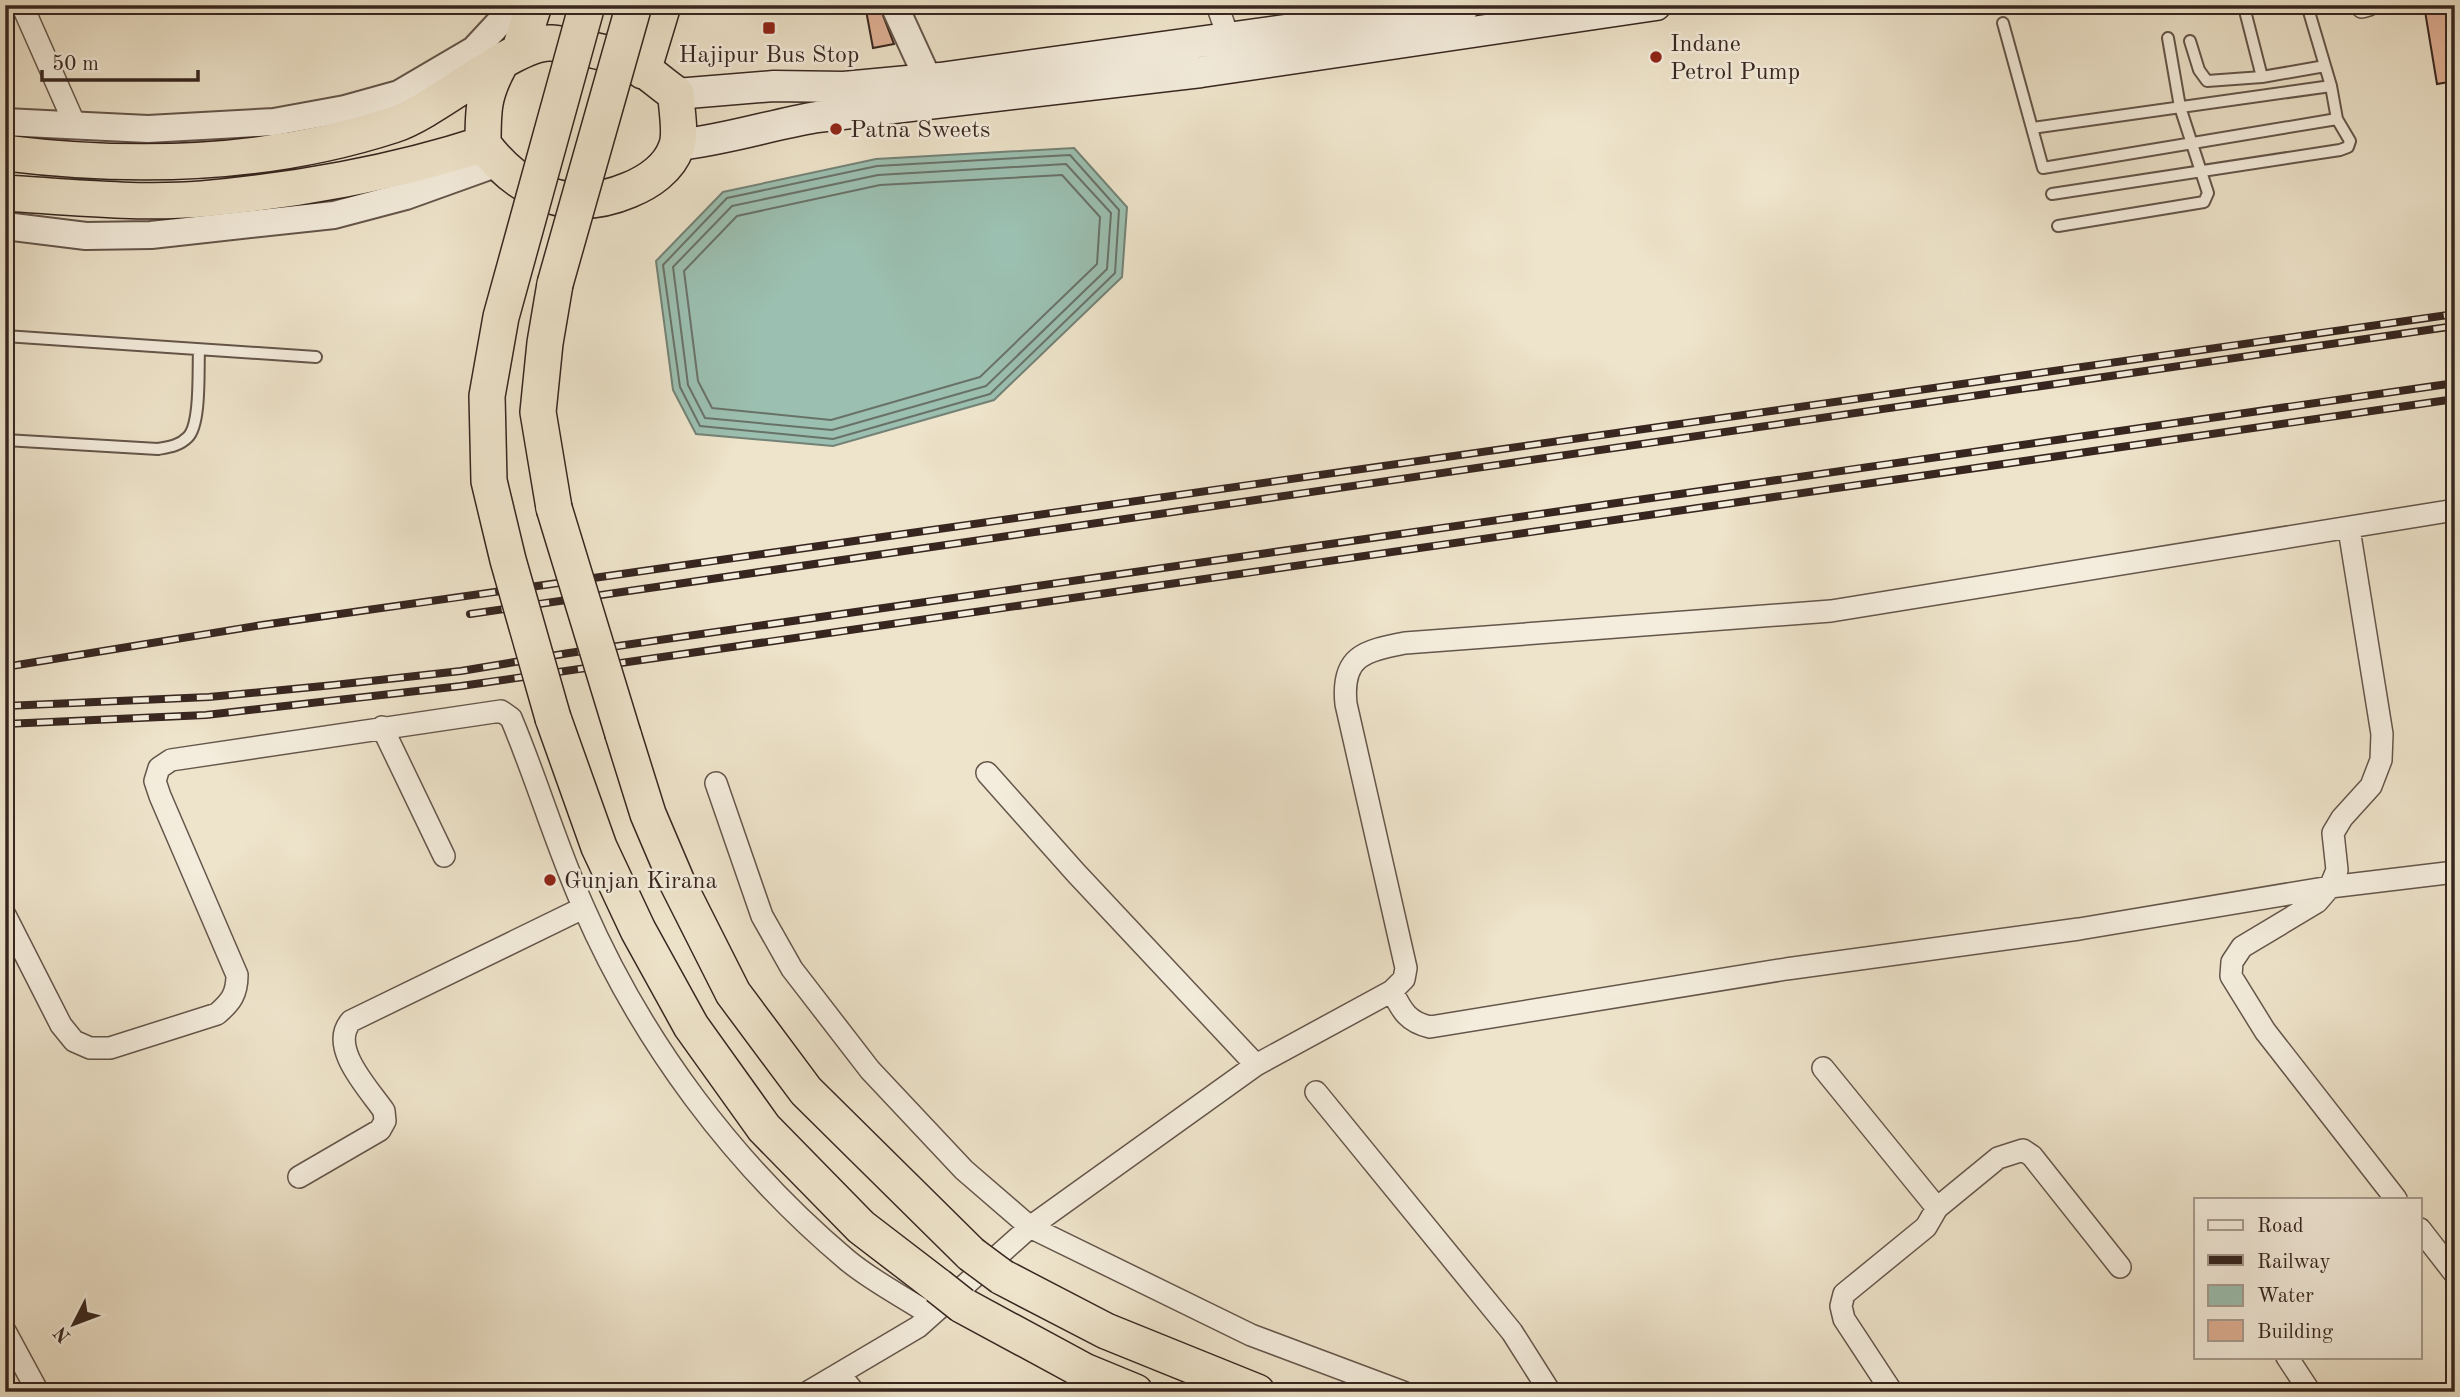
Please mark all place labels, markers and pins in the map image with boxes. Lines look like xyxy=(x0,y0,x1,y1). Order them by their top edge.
marker: Hajipur Bus Stop xyxy=(761,20,777,36)
place label: Indane Petrol Pump xyxy=(1670,33,1800,85)
place label: Hajipur Bus Stop xyxy=(679,44,859,68)
marker: Indane Petrol Pump xyxy=(1648,49,1664,65)
place label: Patna Sweets xyxy=(850,119,990,143)
marker: Patna Sweets xyxy=(828,121,844,137)
place label: Gunjan Kirana xyxy=(564,870,718,894)
marker: Gunjan Kirana xyxy=(542,872,558,888)

